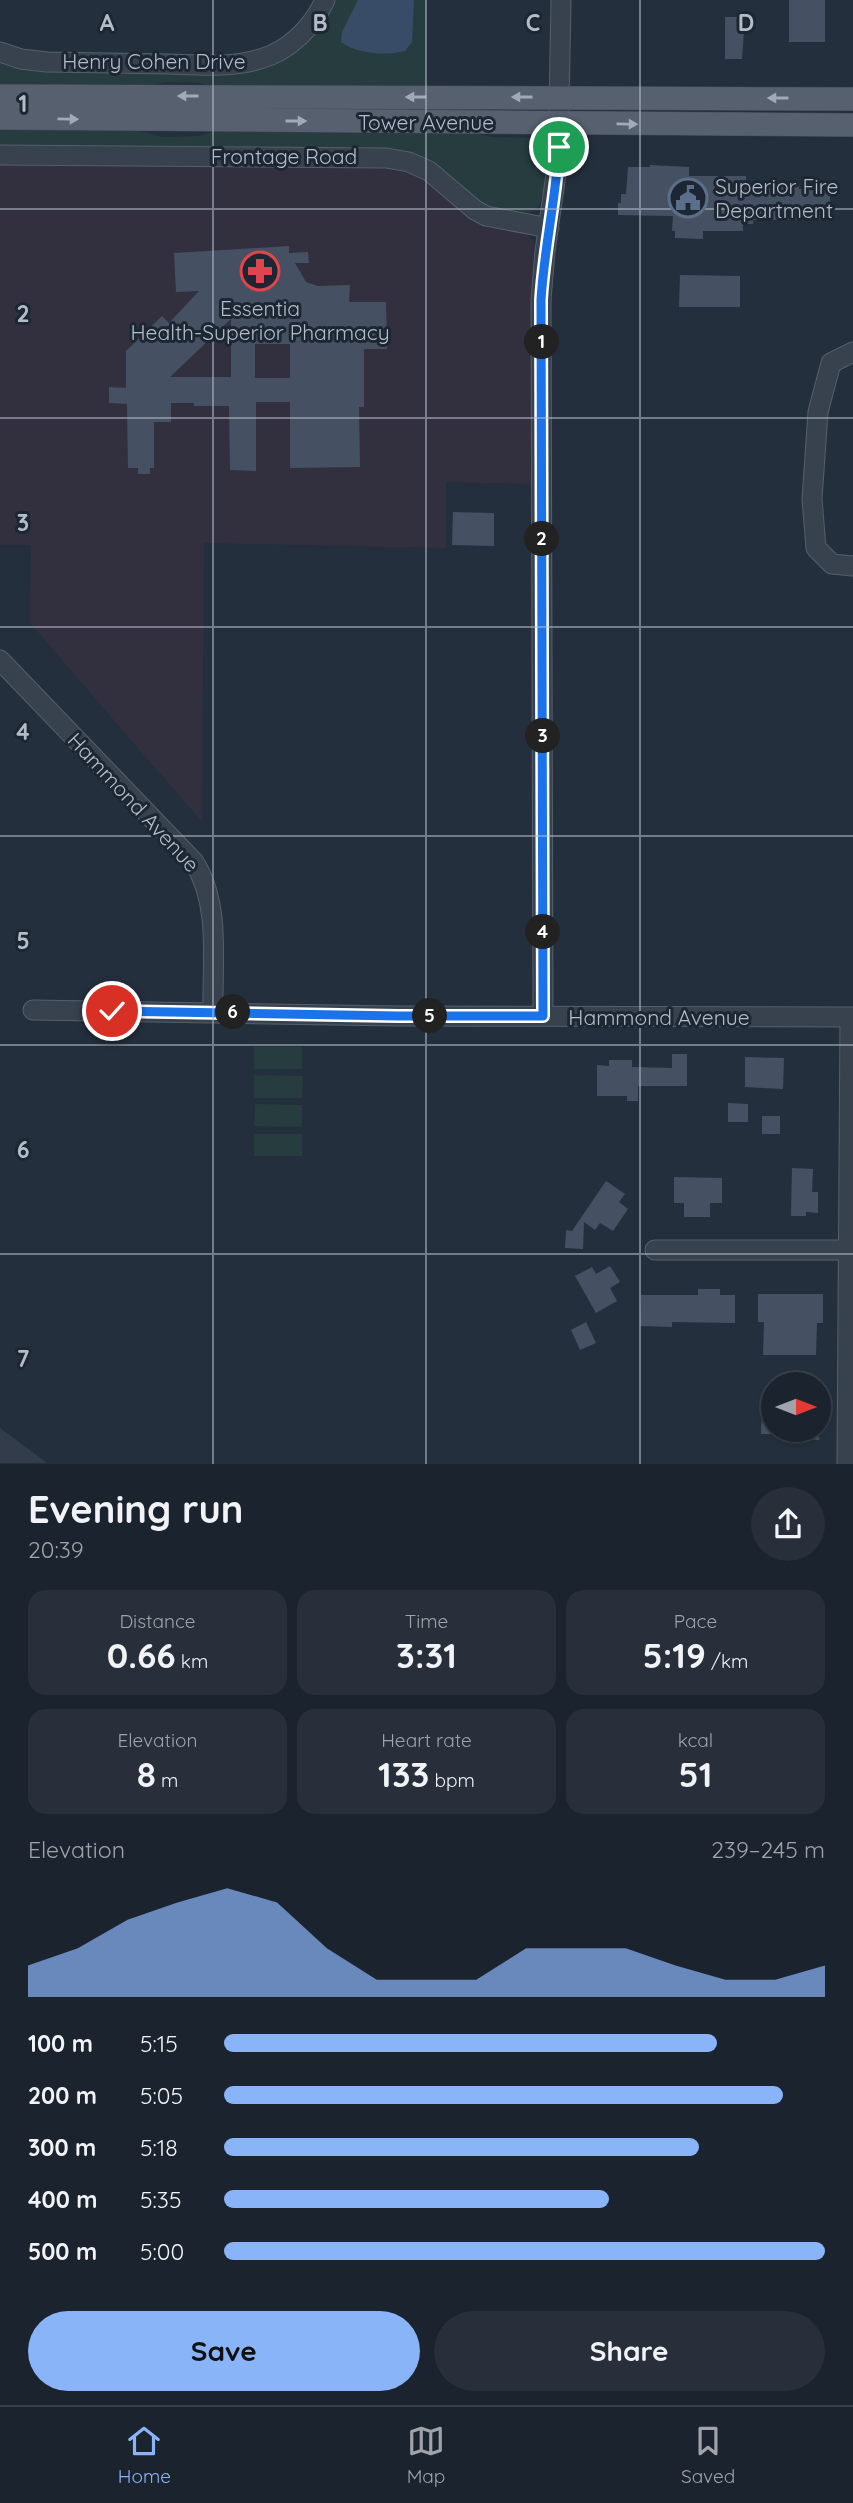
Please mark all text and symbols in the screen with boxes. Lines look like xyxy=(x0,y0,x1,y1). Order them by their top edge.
text: A xyxy=(100,8,115,37)
text: B xyxy=(312,8,328,37)
text: C xyxy=(526,8,540,37)
text: D xyxy=(738,8,754,37)
street label: Henry Cohen Drive xyxy=(62,48,246,74)
text: 1 xyxy=(19,89,27,118)
one-way arrow xyxy=(177,90,199,102)
one-way arrow xyxy=(404,91,426,103)
one-way arrow xyxy=(510,91,532,103)
one-way arrow xyxy=(766,92,788,104)
street label: Tower Avenue xyxy=(358,109,494,135)
one-way arrow xyxy=(57,113,79,125)
one-way arrow xyxy=(285,115,307,127)
pin xyxy=(529,117,589,177)
one-way arrow xyxy=(616,118,638,129)
icon: arrive xyxy=(540,128,578,166)
street label: Frontage Road xyxy=(211,143,357,169)
place label: Superior Fire Department xyxy=(715,173,838,223)
public building icon: Superior Fire Department xyxy=(667,177,709,219)
pharmacy icon: Essentia Health-Superior Pharmacy xyxy=(239,250,281,292)
place label: Essentia Health-Superior Pharmacy xyxy=(130,295,390,345)
text: 2 xyxy=(16,299,30,328)
pin: 1 xyxy=(524,324,560,360)
text: 1 xyxy=(538,329,545,353)
text: 3 xyxy=(17,508,29,537)
pin: 2 xyxy=(524,522,560,556)
text: 2 xyxy=(536,526,547,550)
text: 4 xyxy=(16,717,30,746)
pin: 3 xyxy=(526,718,560,754)
text: 3 xyxy=(537,723,548,747)
street label: Hammond Avenue xyxy=(63,727,205,877)
pin: 4 xyxy=(526,914,560,950)
text: 4 xyxy=(537,919,548,943)
text: 5 xyxy=(16,926,30,955)
pin xyxy=(82,981,142,1041)
icon: check xyxy=(93,992,131,1030)
pin: 6 xyxy=(216,995,250,1030)
pin: 5 xyxy=(412,998,448,1034)
text: 6 xyxy=(227,999,238,1023)
text: 5 xyxy=(424,1003,435,1027)
street label: Hammond Avenue xyxy=(568,1004,750,1030)
text: 6 xyxy=(17,1135,29,1164)
text: 7 xyxy=(17,1344,30,1373)
north arrow xyxy=(761,1372,831,1442)
map controls xyxy=(761,1372,831,1442)
text: Evening run xyxy=(28,1485,243,1533)
button: share xyxy=(751,1487,825,1561)
text: 20:39 xyxy=(28,1535,84,1564)
text: Distance xyxy=(119,1609,196,1633)
text: Time xyxy=(405,1609,448,1633)
text: Pace xyxy=(674,1609,717,1633)
text: 0.66 xyxy=(107,1633,176,1677)
text: 3:31 xyxy=(396,1633,457,1677)
text: 5:19 xyxy=(643,1633,706,1677)
text: km xyxy=(176,1649,208,1673)
text: /km xyxy=(706,1649,748,1673)
text: Elevation xyxy=(117,1728,198,1752)
text: Heart rate xyxy=(381,1728,472,1752)
text: kcal xyxy=(678,1728,713,1752)
text: 8 xyxy=(137,1752,156,1796)
text: 133 xyxy=(378,1752,429,1796)
text: 51 xyxy=(679,1752,712,1796)
text: m xyxy=(156,1768,178,1792)
text: bpm xyxy=(429,1768,475,1792)
text: Elevation xyxy=(28,1835,125,1864)
text: 239–245 m xyxy=(711,1835,825,1864)
text: 100 m xyxy=(28,2029,93,2058)
text: 5:15 xyxy=(140,2029,178,2058)
text: 200 m xyxy=(28,2081,97,2110)
text: 5:05 xyxy=(140,2081,183,2110)
text: 300 m xyxy=(28,2133,96,2162)
text: 5:18 xyxy=(140,2133,178,2162)
text: 400 m xyxy=(28,2185,97,2214)
text: 5:35 xyxy=(140,2185,181,2214)
text: 500 m xyxy=(28,2237,97,2266)
text: 5:00 xyxy=(140,2237,184,2266)
button: Save xyxy=(28,2311,420,2391)
button: Share xyxy=(434,2311,825,2391)
tab: Home xyxy=(118,2422,171,2488)
tab: Map xyxy=(407,2422,445,2488)
tab: Saved xyxy=(681,2422,735,2488)

